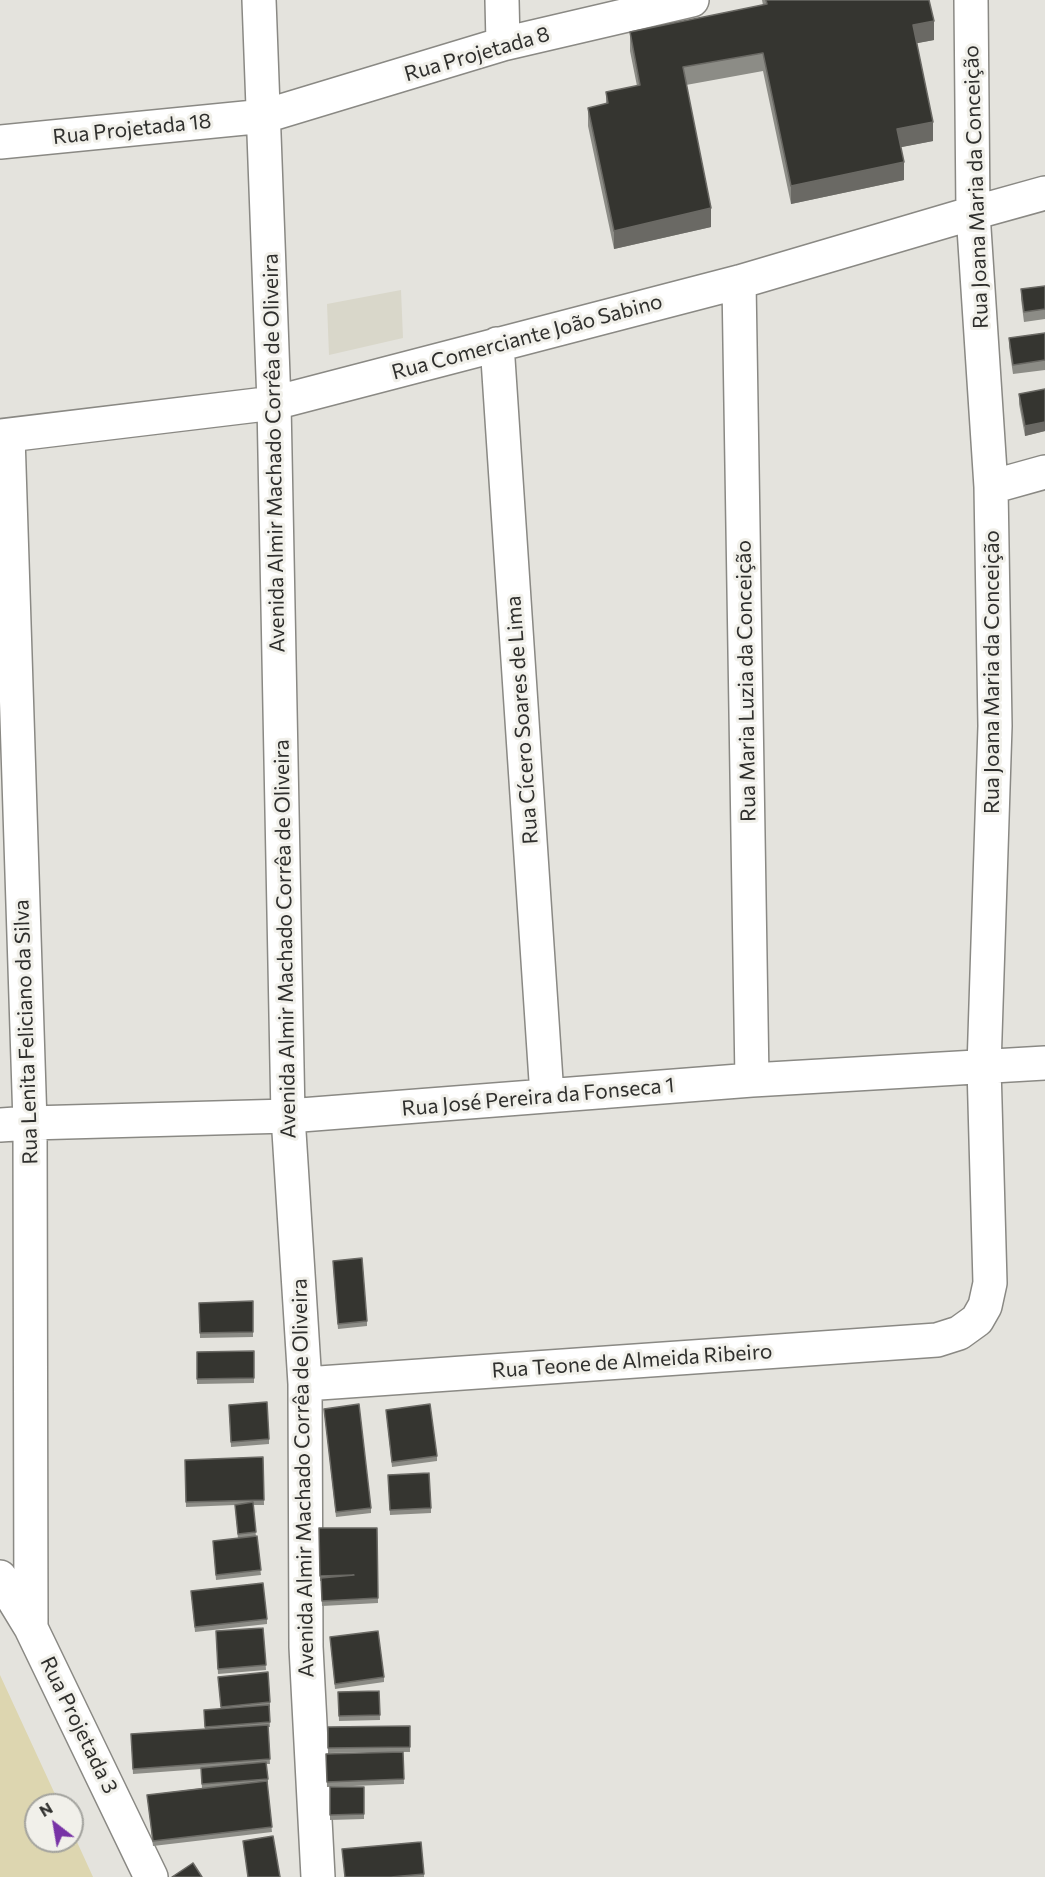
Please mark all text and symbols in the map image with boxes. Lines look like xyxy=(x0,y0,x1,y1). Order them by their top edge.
street label: Rua Projetada 8 xyxy=(401,21,553,87)
street label: Rua Joana Maria da Conceição xyxy=(958,45,994,329)
street label: Rua Projetada 18 xyxy=(52,108,212,150)
street label: Avenida Almir Machado Corrêa de Oliveira xyxy=(258,253,290,653)
street label: Rua Comerciante João Sabino xyxy=(389,289,665,385)
street label: Rua Joana Maria da Conceição xyxy=(979,530,1005,814)
street label: Rua Maria Luzia da Conceição xyxy=(731,540,761,822)
street label: Rua Cícero Soares de Lima xyxy=(501,595,543,845)
street label: Avenida Almir Machado Corrêa de Oliveira xyxy=(269,739,301,1139)
street label: Rua Lenita Feliciano da Silva xyxy=(9,899,43,1165)
street label: Rua José Pereira da Fonseca 1 xyxy=(401,1073,675,1121)
street label: Avenida Almir Machado Corrêa de Oliveira xyxy=(287,1278,319,1678)
street label: Rua Teone de Almeida Ribeiro xyxy=(491,1339,773,1383)
street label: Rua Projetada 3 xyxy=(35,1652,123,1798)
north arrow xyxy=(24,1793,84,1853)
text: N xyxy=(35,1798,56,1820)

